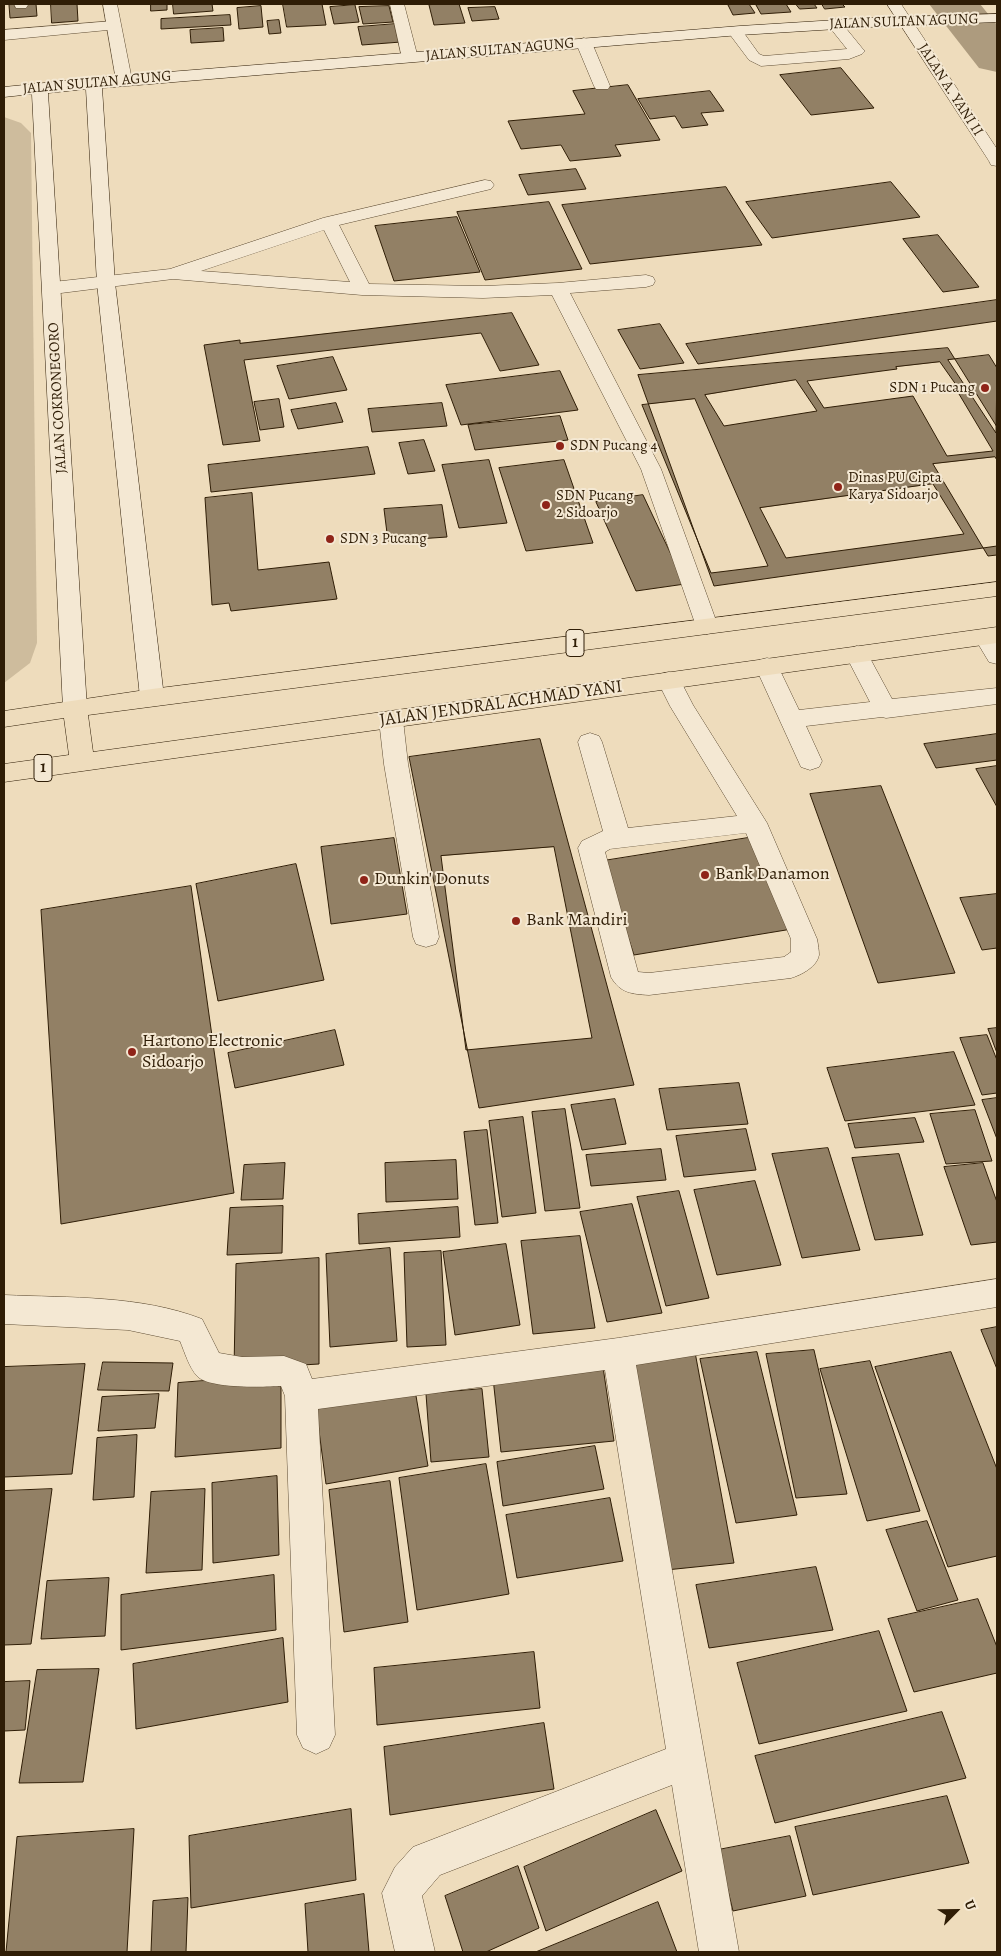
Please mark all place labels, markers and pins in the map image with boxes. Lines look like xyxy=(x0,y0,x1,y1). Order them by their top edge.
place label: SDN 1 Pucang xyxy=(889,379,975,397)
marker: SDN 1 Pucang xyxy=(979,382,991,394)
place label: SDN Pucang 4 xyxy=(570,437,657,455)
marker: SDN Pucang 4 xyxy=(554,440,566,452)
place label: Dinas PU Cipta Karya Sidoarjo xyxy=(848,469,942,504)
marker: Dinas PU Cipta Karya Sidoarjo xyxy=(832,481,844,493)
place label: SDN Pucang 2 Sidoarjo xyxy=(556,487,634,522)
marker: SDN Pucang 2 Sidoarjo xyxy=(540,499,552,511)
place label: SDN 3 Pucang xyxy=(340,530,427,548)
marker: SDN 3 Pucang xyxy=(324,533,336,545)
place label: Bank Danamon xyxy=(715,864,830,886)
place label: Dunkin' Donuts xyxy=(374,869,490,891)
marker: Bank Danamon xyxy=(699,869,711,881)
marker: Dunkin' Donuts xyxy=(358,874,370,886)
place label: Bank Mandiri xyxy=(526,910,628,932)
marker: Bank Mandiri xyxy=(510,915,522,927)
place label: Hartono Electronic Sidoarjo xyxy=(142,1031,283,1074)
marker: Hartono Electronic Sidoarjo xyxy=(126,1046,138,1058)

